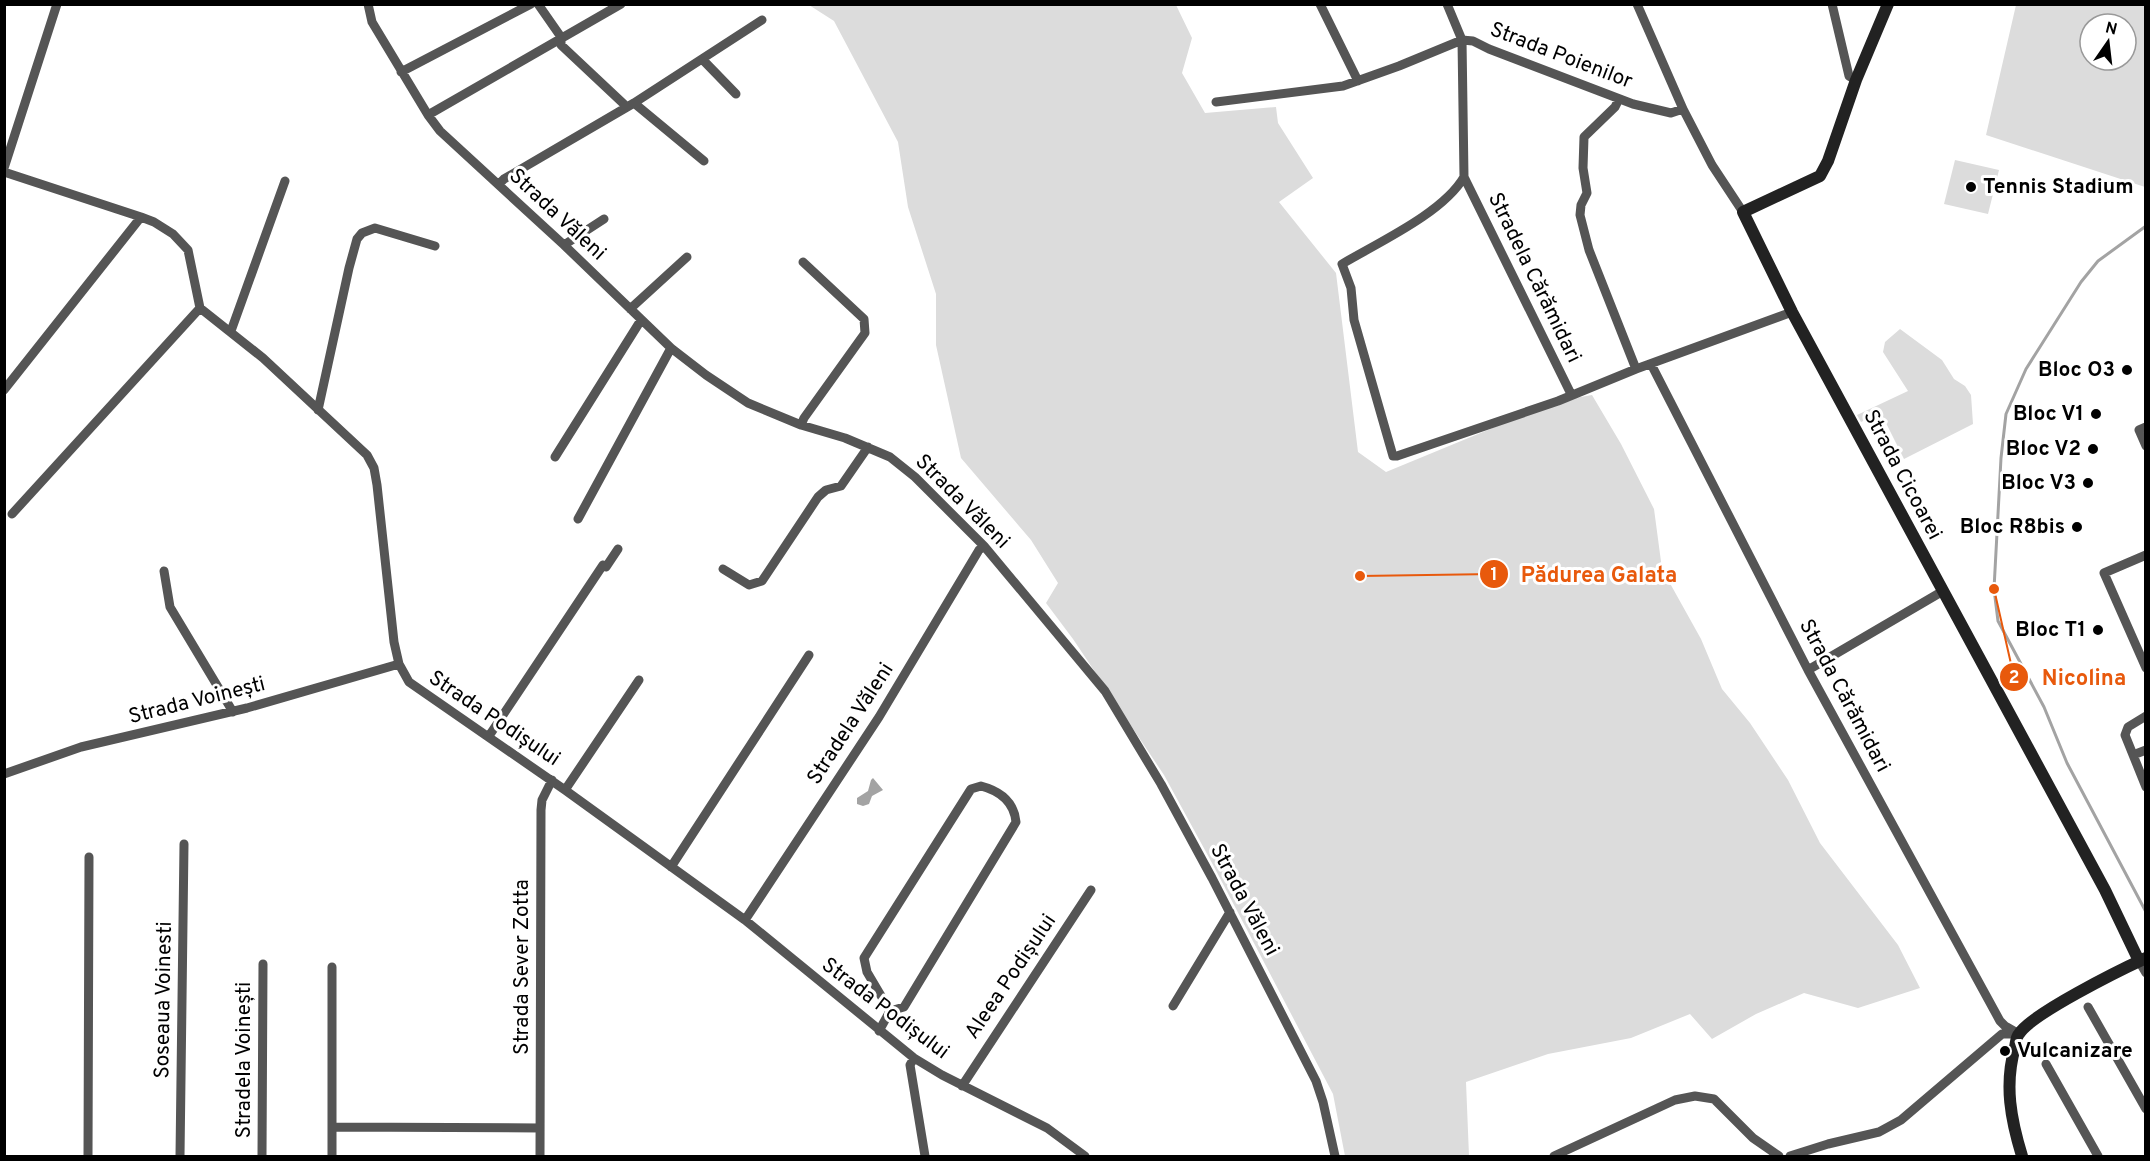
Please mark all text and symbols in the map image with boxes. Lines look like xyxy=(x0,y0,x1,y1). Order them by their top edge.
north arrow xyxy=(2078,12,2138,72)
street label: Strada Poienilor xyxy=(1486,16,1636,96)
text: N xyxy=(2103,18,2119,40)
street label: Strada Văleni xyxy=(503,163,611,267)
place label: Tennis Stadium xyxy=(1983,174,2134,201)
marker: Tennis Stadium xyxy=(1964,180,1978,194)
street label: Stradela Cărămidari xyxy=(1481,188,1587,368)
place label: Bloc O3 xyxy=(2038,357,2115,384)
marker: Bloc O3 xyxy=(2120,363,2134,377)
place label: Bloc V1 xyxy=(2013,401,2084,428)
street label: Strada Cicoarei xyxy=(1856,405,1948,545)
marker: Bloc V1 xyxy=(2089,407,2103,421)
place label: Bloc V2 xyxy=(2006,436,2081,463)
marker: Bloc V2 xyxy=(2086,442,2100,456)
street label: Strada Văleni xyxy=(909,449,1015,555)
place label: Bloc V3 xyxy=(2001,470,2076,497)
marker: Bloc V3 xyxy=(2081,476,2095,490)
place label: Bloc R8bis xyxy=(1960,514,2065,541)
marker: Bloc R8bis xyxy=(2070,520,2084,534)
callout: Pădurea Galata xyxy=(1479,554,1690,594)
text: Pădurea Galata xyxy=(1521,563,1677,590)
text: 1 xyxy=(1490,564,1498,587)
street label: Strada Cărămidari xyxy=(1792,615,1896,777)
place label: Bloc T1 xyxy=(2015,617,2086,644)
marker: Bloc T1 xyxy=(2091,623,2105,637)
callout: Nicolina xyxy=(1999,657,2138,697)
street label: Stradela Văleni xyxy=(802,658,900,790)
street label: Strada Podișului xyxy=(423,665,565,773)
text: Nicolina xyxy=(2042,666,2126,693)
text: 2 xyxy=(2008,667,2020,690)
street label: Strada Voinești xyxy=(126,671,268,731)
street label: Strada Văleni xyxy=(1203,839,1285,961)
street label: Strada Sever Zotta xyxy=(509,879,536,1055)
street label: Aleea Podișului xyxy=(959,909,1063,1045)
street label: Soseaua Voinesti xyxy=(149,921,179,1079)
street label: Strada Podișului xyxy=(816,952,954,1066)
street label: Stradela Voinești xyxy=(231,982,258,1138)
place label: Vulcanizare xyxy=(2017,1038,2133,1065)
marker: Vulcanizare xyxy=(1998,1044,2012,1058)

